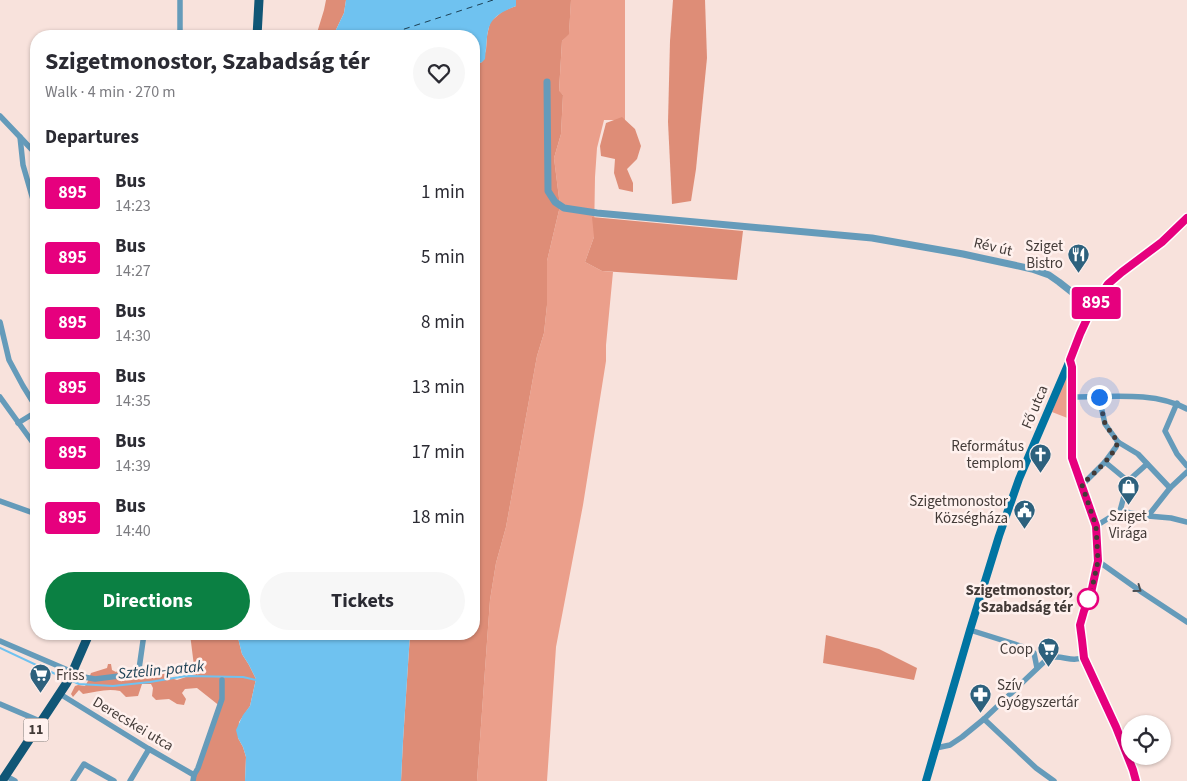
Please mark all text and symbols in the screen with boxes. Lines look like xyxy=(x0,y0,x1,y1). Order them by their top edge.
text: Szigetmonostor, Szabadság tér xyxy=(45,44,370,79)
button: heart xyxy=(413,47,465,99)
text: Walk · 4 min · 270 m xyxy=(45,81,176,103)
text: Departures xyxy=(45,124,139,151)
text: Bus xyxy=(115,168,146,195)
text: 1 min xyxy=(421,179,465,206)
text: 895 xyxy=(58,180,87,205)
text: 14:23 xyxy=(115,195,151,217)
street label: Rév út xyxy=(972,232,1014,262)
text: Bus xyxy=(115,233,146,260)
place label: Sziget Bistro xyxy=(1025,236,1063,274)
restaurant icon: Sziget Bistro xyxy=(1067,243,1091,274)
text: 5 min xyxy=(421,244,465,271)
text: 895 xyxy=(58,245,87,270)
text: 14:27 xyxy=(115,260,151,282)
line badge: 895 xyxy=(1067,287,1125,319)
text: 895 xyxy=(1082,290,1110,315)
text: Bus xyxy=(115,298,146,325)
text: 8 min xyxy=(421,309,465,336)
text: 895 xyxy=(58,310,87,335)
text: 14:30 xyxy=(115,325,151,347)
text: Bus xyxy=(115,363,146,390)
text: 13 min xyxy=(411,374,465,401)
text: 895 xyxy=(58,375,87,400)
street label: Fő utca xyxy=(1016,382,1054,432)
your location xyxy=(1087,385,1112,410)
text: 14:35 xyxy=(115,390,151,412)
text: Bus xyxy=(115,428,146,455)
place label: Református templom xyxy=(951,436,1024,474)
text: 17 min xyxy=(411,439,465,466)
text: 895 xyxy=(58,440,87,465)
church icon: Református templom xyxy=(1028,443,1052,474)
text: 14:39 xyxy=(115,455,151,477)
shop icon: Sziget Virága xyxy=(1116,475,1140,506)
place label: Szigetmonostor Községháza xyxy=(909,491,1009,529)
text: Bus xyxy=(115,493,146,520)
public building icon: Szigetmonostor Községháza xyxy=(1012,498,1036,529)
text: 18 min xyxy=(411,504,465,531)
text: 895 xyxy=(58,505,87,530)
place label: Sziget Virága xyxy=(1109,506,1147,544)
text: 14:40 xyxy=(115,520,151,542)
button: Directions xyxy=(45,572,250,630)
button: Tickets xyxy=(260,572,465,630)
place label: Szigetmonostor, Szabadság tér xyxy=(965,580,1073,618)
one-way arrow xyxy=(1132,584,1141,592)
marker: Szigetmonostor, Szabadság tér xyxy=(1077,588,1099,610)
supermarket icon: Coop xyxy=(1037,637,1061,668)
place label: Coop xyxy=(1000,639,1033,660)
water label: Sztelin-patak xyxy=(117,655,205,685)
supermarket icon: Friss xyxy=(28,663,52,694)
place label: Friss xyxy=(56,665,85,686)
place label: Szív Gyógyszertár xyxy=(997,675,1080,713)
pharmacy icon: Szív Gyógyszertár xyxy=(969,682,993,713)
street label: Derecskei utca xyxy=(89,692,177,756)
map controls xyxy=(1121,715,1171,765)
button: locate xyxy=(1121,715,1171,765)
road number: 11 xyxy=(24,718,48,742)

